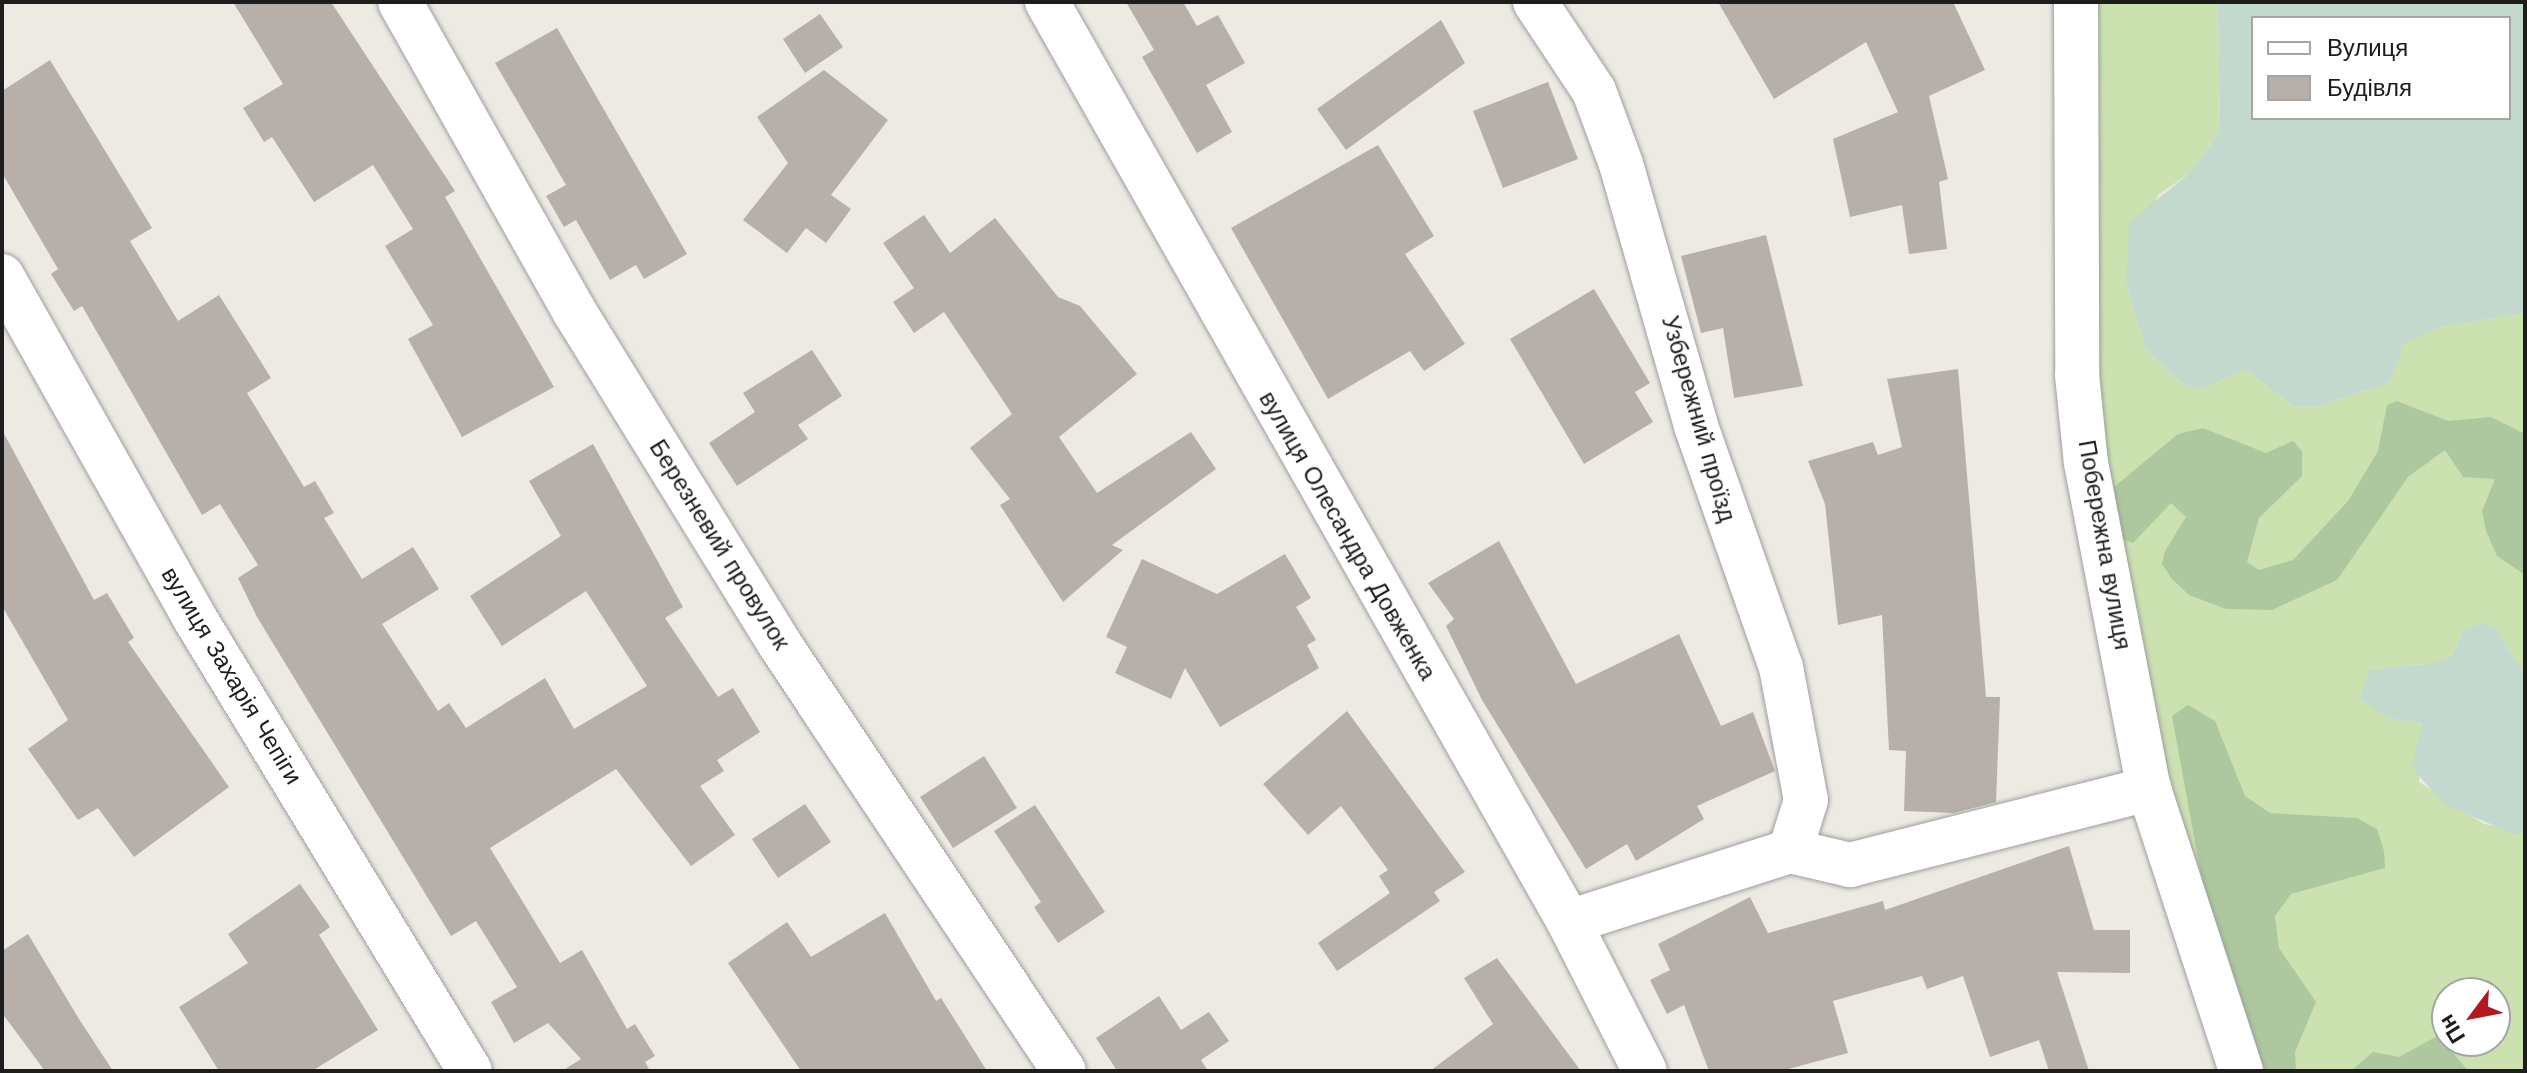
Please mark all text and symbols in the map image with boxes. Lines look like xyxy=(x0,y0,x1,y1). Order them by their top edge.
legend xyxy=(2251,16,2511,120)
text: Вулиця xyxy=(2327,34,2408,62)
text: Будівля xyxy=(2327,74,2412,102)
street label: Узбережний проїзд xyxy=(1655,313,1741,525)
street label: вулиця Олесандра Довженка xyxy=(1252,386,1442,686)
street label: Березневий провулок xyxy=(643,435,795,655)
street label: Побережна вулиця xyxy=(2071,438,2137,652)
street label: вулиця Захарія Чепіги xyxy=(155,562,307,790)
north arrow xyxy=(2431,977,2511,1057)
text: Пн xyxy=(2434,1010,2470,1048)

